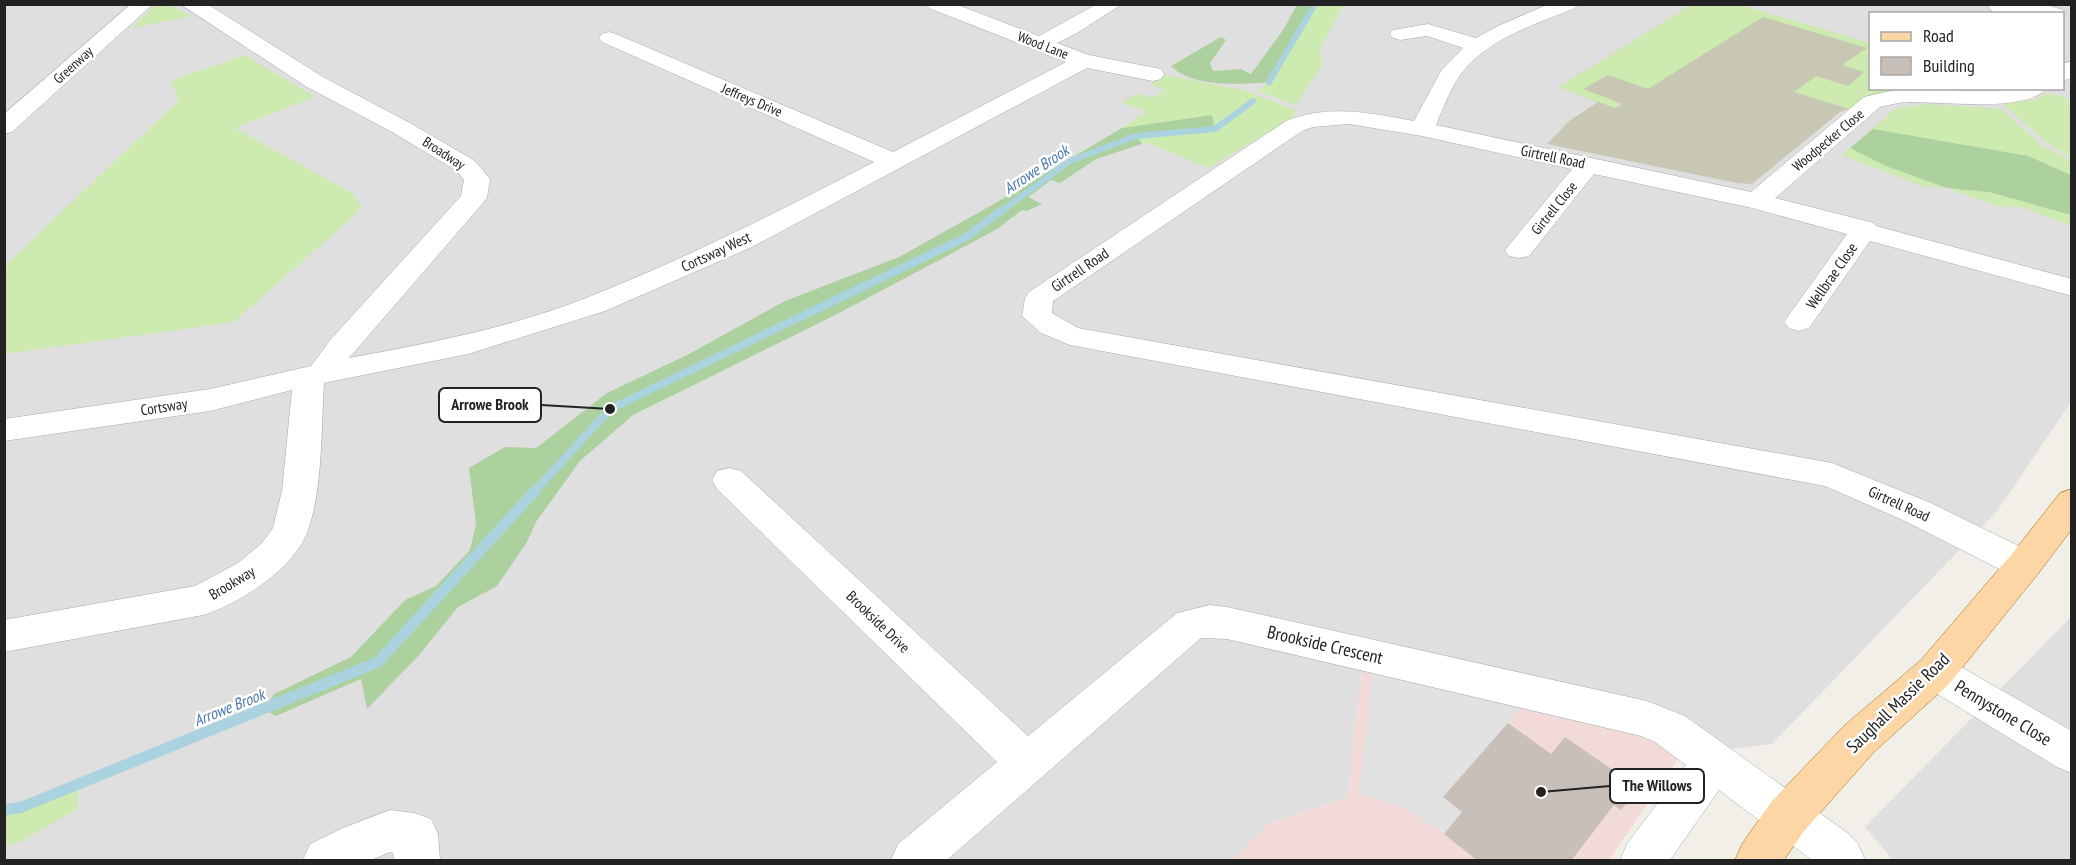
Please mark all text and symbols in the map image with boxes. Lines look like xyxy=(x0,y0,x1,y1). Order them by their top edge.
legend xyxy=(1869,12,2064,90)
text: Road xyxy=(1923,24,1954,47)
street label: Wood Lane xyxy=(1015,27,1071,63)
street label: Greenway xyxy=(49,42,97,88)
text: Building xyxy=(1923,54,1975,77)
street label: Jeffreys Drive xyxy=(718,79,785,121)
street label: Woodpecker Close xyxy=(1789,105,1868,175)
street label: Broadway xyxy=(419,133,469,174)
water label: Arrowe Brook xyxy=(1000,139,1074,198)
street label: Girtrell Road xyxy=(1519,140,1587,173)
street label: Girtrell Close xyxy=(1527,178,1581,238)
street label: Cortsway West xyxy=(678,227,754,276)
street label: Wellbrae Close xyxy=(1802,239,1861,313)
street label: Girtrell Road xyxy=(1047,243,1112,296)
callout: Arrowe Brook xyxy=(439,388,541,422)
street label: Cortsway xyxy=(139,393,189,420)
text: Arrowe Brook xyxy=(450,394,529,414)
street label: Girtrell Road xyxy=(1866,482,1933,526)
street label: Brookway xyxy=(205,561,259,604)
street label: Brookside Drive xyxy=(842,587,914,657)
street label: Brookside Crescent xyxy=(1265,620,1385,669)
street label: Saughall Massie Road xyxy=(1841,648,1954,758)
street label: Pennystone Close xyxy=(1951,675,2056,751)
water label: Arrowe Brook xyxy=(191,683,269,730)
callout: The Willows xyxy=(1610,769,1704,803)
text: The Willows xyxy=(1622,775,1692,795)

